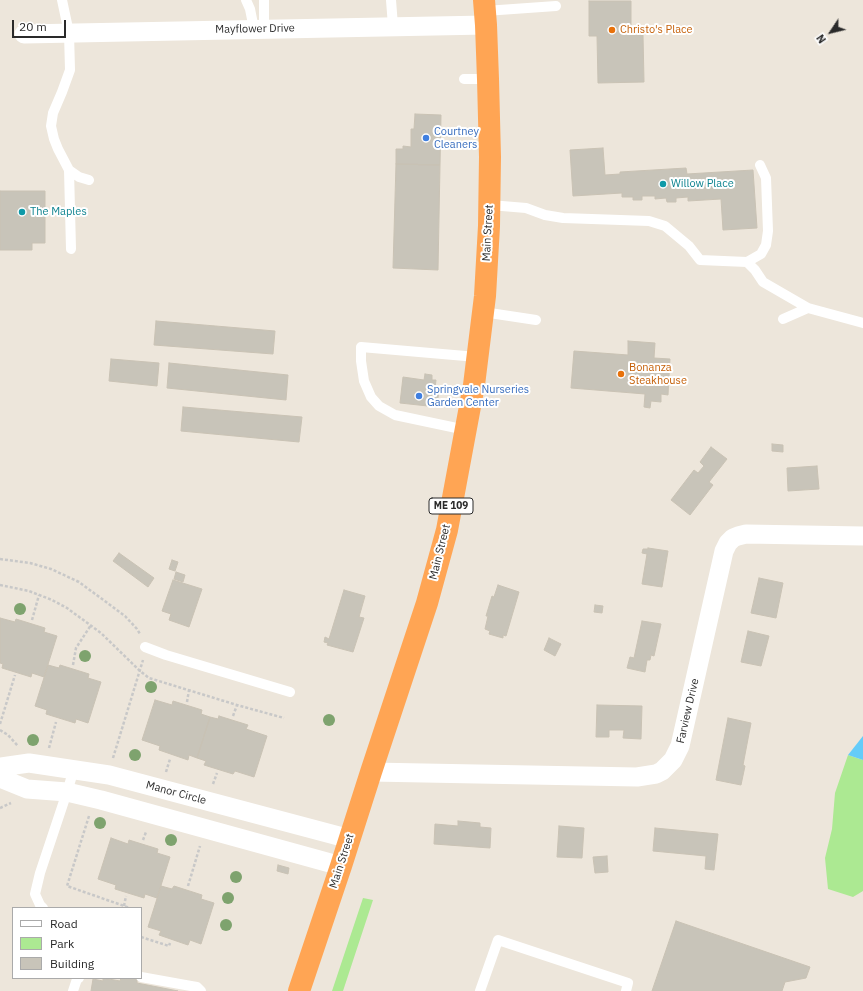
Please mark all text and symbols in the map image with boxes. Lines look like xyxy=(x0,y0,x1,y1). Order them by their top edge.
scale bar xyxy=(14,12,68,38)
north arrow xyxy=(811,12,851,52)
text: 20 m xyxy=(19,19,47,34)
street label: Mayflower Drive xyxy=(215,22,295,36)
place label: Christo's Place xyxy=(620,23,693,37)
marker: Christo's Place xyxy=(607,25,617,35)
text: N xyxy=(813,32,829,46)
place label: Courtney Cleaners xyxy=(434,125,479,151)
marker: Courtney Cleaners xyxy=(421,133,431,143)
place label: Willow Place xyxy=(671,177,734,191)
marker: Willow Place xyxy=(658,179,668,189)
street label: Main Street xyxy=(480,204,496,262)
place label: The Maples xyxy=(30,205,87,219)
marker: The Maples xyxy=(17,207,27,217)
place label: Bonanza Steakhouse xyxy=(629,361,687,387)
marker: Bonanza Steakhouse xyxy=(616,369,626,379)
place label: Springvale Nurseries Garden Center xyxy=(427,383,529,409)
marker: Springvale Nurseries Garden Center xyxy=(414,391,424,401)
road number: ME 109 xyxy=(429,498,473,514)
street label: Main Street xyxy=(427,523,453,581)
street label: Farview Drive xyxy=(674,677,702,745)
street label: Manor Circle xyxy=(144,779,208,807)
street label: Main Street xyxy=(327,832,357,890)
legend xyxy=(12,907,142,979)
text: Road xyxy=(50,916,78,931)
text: Park xyxy=(50,936,74,951)
text: Building xyxy=(50,956,94,971)

